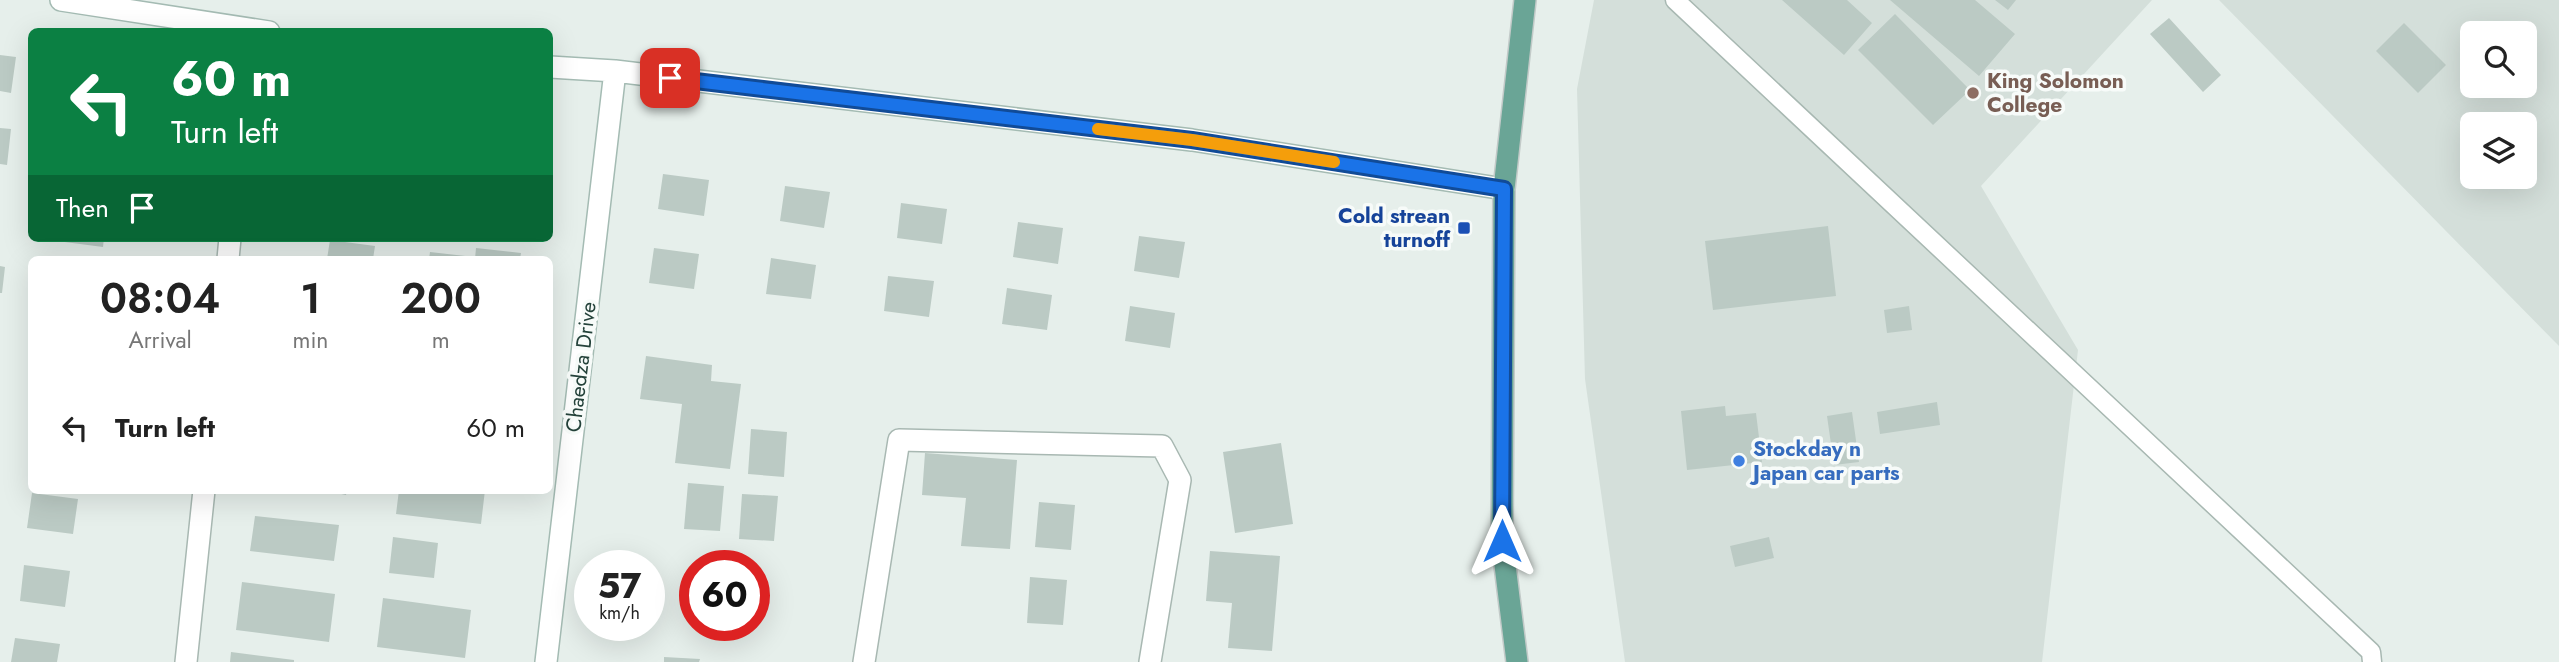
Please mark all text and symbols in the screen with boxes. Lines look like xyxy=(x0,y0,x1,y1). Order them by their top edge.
map controls xyxy=(2460,21,2537,189)
button: search xyxy=(2460,21,2537,98)
text: 60 m xyxy=(171,44,291,114)
pin xyxy=(640,48,700,108)
icon: left xyxy=(56,56,147,147)
icon: arrive xyxy=(651,59,689,97)
place label: King Solomon College xyxy=(1987,66,2124,120)
marker: King Solomon College xyxy=(1965,85,1981,101)
text: Turn left xyxy=(171,109,278,155)
button: layers xyxy=(2460,112,2537,189)
text: Then xyxy=(56,189,109,227)
icon: arrive xyxy=(123,189,161,227)
place label: Cold strean turnoff xyxy=(1338,201,1451,255)
marker: Cold strean turnoff xyxy=(1456,220,1472,236)
text: 08:04 xyxy=(100,268,220,329)
text: 1 xyxy=(300,268,321,329)
text: 200 xyxy=(400,268,481,329)
street label: Chaedza Drive xyxy=(558,300,604,434)
text: Arrival xyxy=(129,323,192,357)
text: min xyxy=(292,323,328,357)
text: m xyxy=(432,323,450,357)
icon: left xyxy=(56,409,94,447)
text: Turn left xyxy=(115,409,215,447)
text: 60 m xyxy=(466,409,525,447)
place label: Stockday n Japan car parts xyxy=(1749,434,1900,488)
marker: Stockday n Japan car parts xyxy=(1731,453,1747,469)
position arrow xyxy=(1465,504,1539,578)
speed limit sign: 60 xyxy=(679,550,770,641)
text: 57 xyxy=(598,561,641,611)
text: km/h xyxy=(599,600,640,626)

